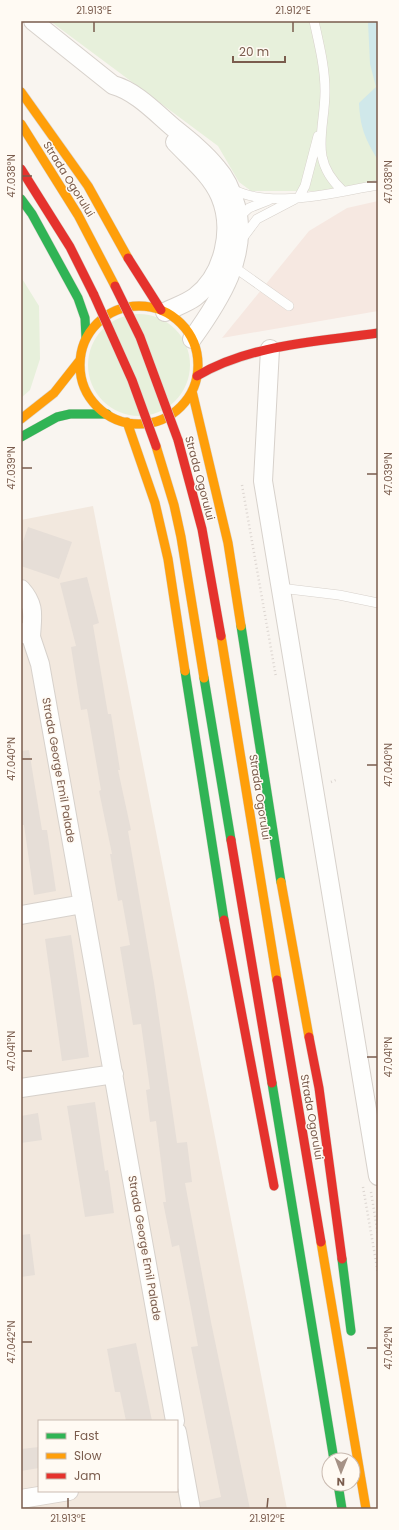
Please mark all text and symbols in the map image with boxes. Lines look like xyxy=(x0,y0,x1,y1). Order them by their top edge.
text: 21.913°E xyxy=(76,3,112,18)
text: 21.912°E xyxy=(275,3,311,18)
scale bar xyxy=(233,38,285,64)
text: 20 m xyxy=(239,43,269,60)
street label: Strada Ogorului xyxy=(39,138,99,220)
text: 47.038°N xyxy=(4,154,19,198)
text: 47.038°N xyxy=(381,160,396,204)
street label: Strada Ogorului xyxy=(181,434,219,522)
text: 47.039°N xyxy=(4,446,19,490)
text: 47.039°N xyxy=(381,452,396,496)
street label: Strada George Emil Palade xyxy=(38,696,80,844)
text: 47.040°N xyxy=(4,737,19,781)
text: 47.040°N xyxy=(381,743,396,787)
street label: Strada Ogorului xyxy=(245,753,275,841)
text: 47.041°N xyxy=(4,1031,19,1071)
text: 47.041°N xyxy=(381,1037,396,1077)
street label: Strada Ogorului xyxy=(297,1073,327,1161)
street label: Strada George Emil Palade xyxy=(124,1174,166,1322)
text: 47.042°N xyxy=(4,1320,19,1364)
text: 47.042°N xyxy=(381,1326,396,1370)
legend xyxy=(38,1420,178,1492)
text: Fast xyxy=(74,1427,99,1444)
text: Slow xyxy=(74,1447,102,1464)
north arrow xyxy=(321,1452,361,1492)
text: Jam xyxy=(74,1467,101,1484)
text: N xyxy=(337,1474,345,1490)
text: 21.913°E xyxy=(50,1511,86,1526)
text: 21.912°E xyxy=(249,1511,285,1526)

